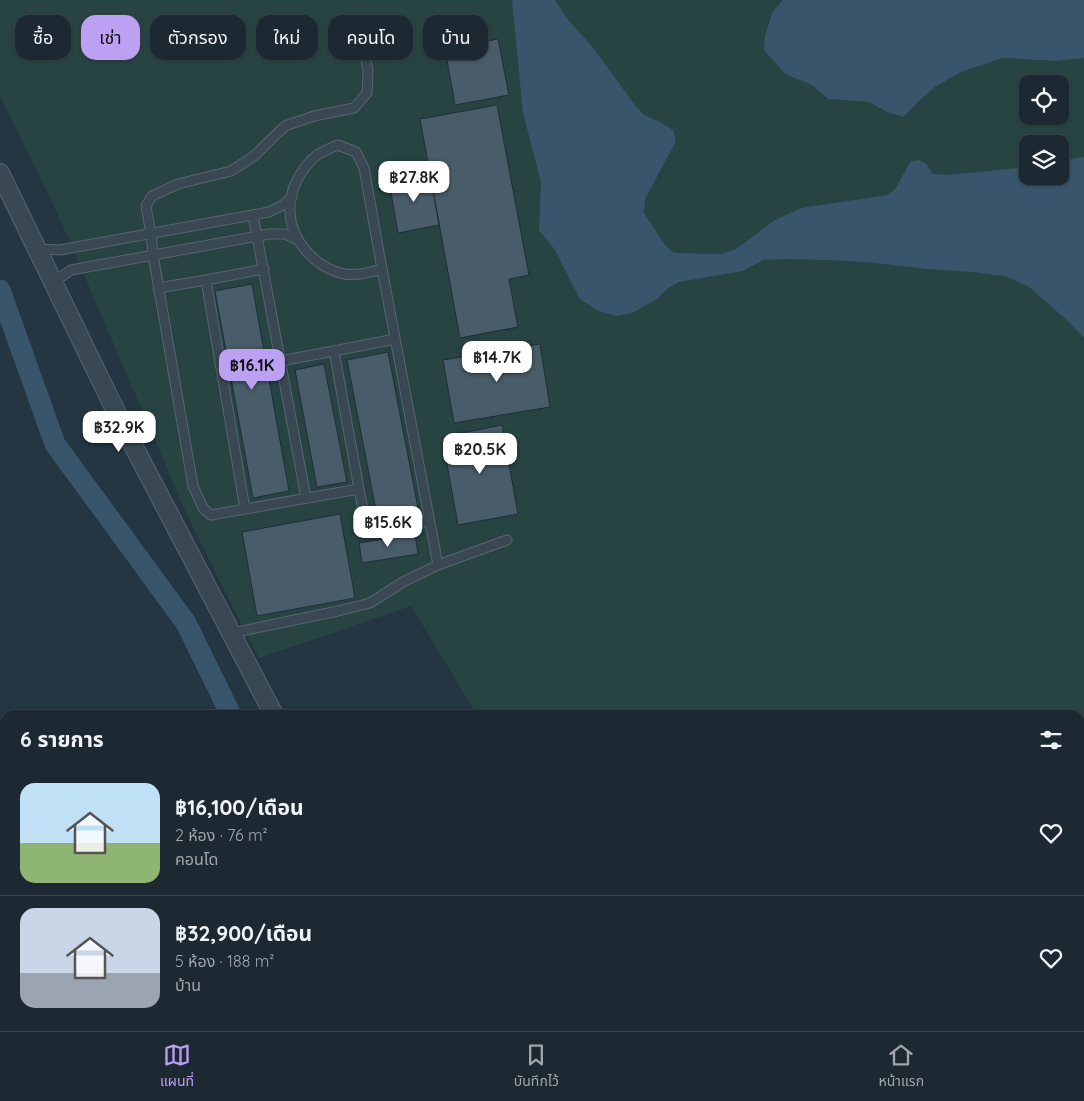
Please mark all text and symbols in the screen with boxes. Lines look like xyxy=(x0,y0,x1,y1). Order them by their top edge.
chip: ซื้อ xyxy=(15,15,71,60)
chip: เช่า xyxy=(81,15,140,60)
chip: ตัวกรอง xyxy=(150,15,246,60)
chip: ใหม่ xyxy=(256,15,318,60)
chip: คอนโด xyxy=(328,15,413,60)
chip: บ้าน xyxy=(423,15,488,60)
map controls xyxy=(1019,75,1069,185)
button: locate xyxy=(1019,75,1069,125)
button: layers xyxy=(1019,135,1069,185)
pin: ฿27.8K xyxy=(373,160,455,203)
text: ฿27.8K xyxy=(389,167,439,187)
pin: ฿14.7K xyxy=(456,340,538,383)
text: ฿14.7K xyxy=(473,347,521,367)
pin: ฿16.1K xyxy=(211,348,293,391)
text: ฿16.1K xyxy=(230,355,274,375)
pin: ฿32.9K xyxy=(78,410,160,453)
text: ฿32.9K xyxy=(94,417,144,437)
pin: ฿20.5K xyxy=(439,432,521,475)
text: ฿20.5K xyxy=(454,439,506,459)
pin: ฿15.6K xyxy=(347,506,429,548)
text: ฿15.6K xyxy=(364,512,412,532)
text: 6 รายการ xyxy=(20,726,104,752)
icon: filters xyxy=(1037,726,1065,754)
text: ฿16,100/เดือน xyxy=(175,794,303,820)
icon: home xyxy=(60,803,120,863)
icon: heart xyxy=(1037,819,1065,847)
text: 2 ห้อง · 76 m² xyxy=(175,825,268,845)
text: คอนโด xyxy=(175,849,218,869)
text: ฿32,900/เดือน xyxy=(175,920,312,946)
icon: home xyxy=(60,928,120,988)
icon: heart xyxy=(1037,944,1065,972)
text: 5 ห้อง · 188 m² xyxy=(175,951,274,971)
text: บ้าน xyxy=(175,975,201,995)
tab: แผนที่ xyxy=(160,1041,194,1092)
tab: บันทึกไว้ xyxy=(514,1041,559,1092)
tab: หน้าแรก xyxy=(879,1041,924,1092)

